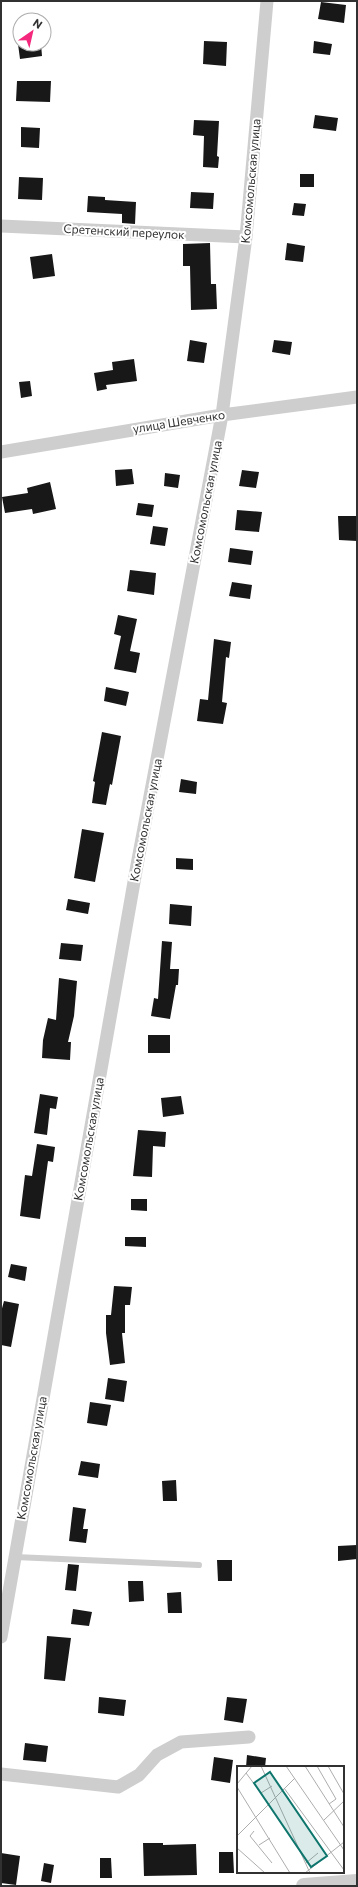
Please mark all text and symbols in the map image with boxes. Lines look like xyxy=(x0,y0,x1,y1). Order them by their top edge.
north arrow xyxy=(12,12,52,52)
text: N xyxy=(31,16,45,31)
street label: Комсомольская улица xyxy=(238,118,262,244)
street label: Сретенский переулок xyxy=(63,221,186,241)
street label: улица Шевченко xyxy=(132,407,226,435)
street label: Комсомольская улица xyxy=(186,439,224,565)
street label: Комсомольская улица xyxy=(126,757,164,883)
street label: Комсомольская улица xyxy=(70,1076,106,1202)
street label: Комсомольская улица xyxy=(13,1395,49,1521)
inset map xyxy=(237,1766,344,1873)

